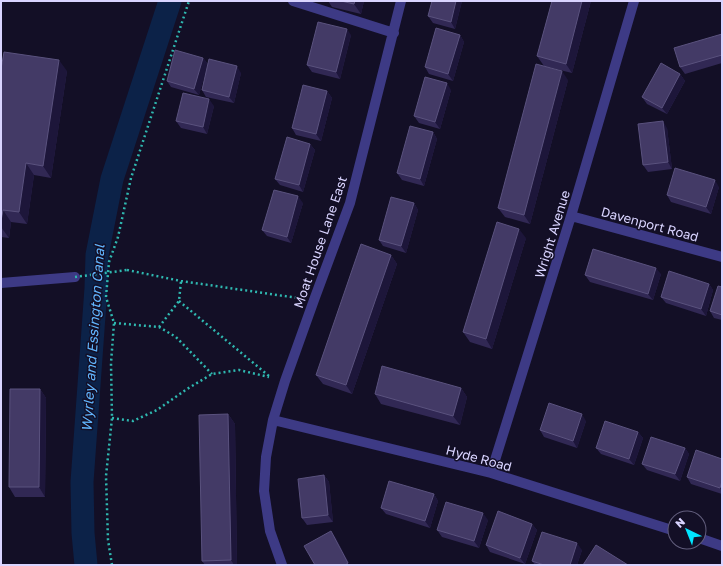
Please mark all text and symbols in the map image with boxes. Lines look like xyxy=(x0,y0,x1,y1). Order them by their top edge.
street label: Moat House Lane East xyxy=(290,174,350,310)
street label: Wright Avenue xyxy=(531,188,573,280)
street label: Davenport Road xyxy=(600,203,700,245)
water label: Wyrley and Essington Canal xyxy=(77,243,108,432)
street label: Hyde Road xyxy=(444,442,514,474)
north arrow xyxy=(667,510,707,550)
text: N xyxy=(672,515,687,530)

